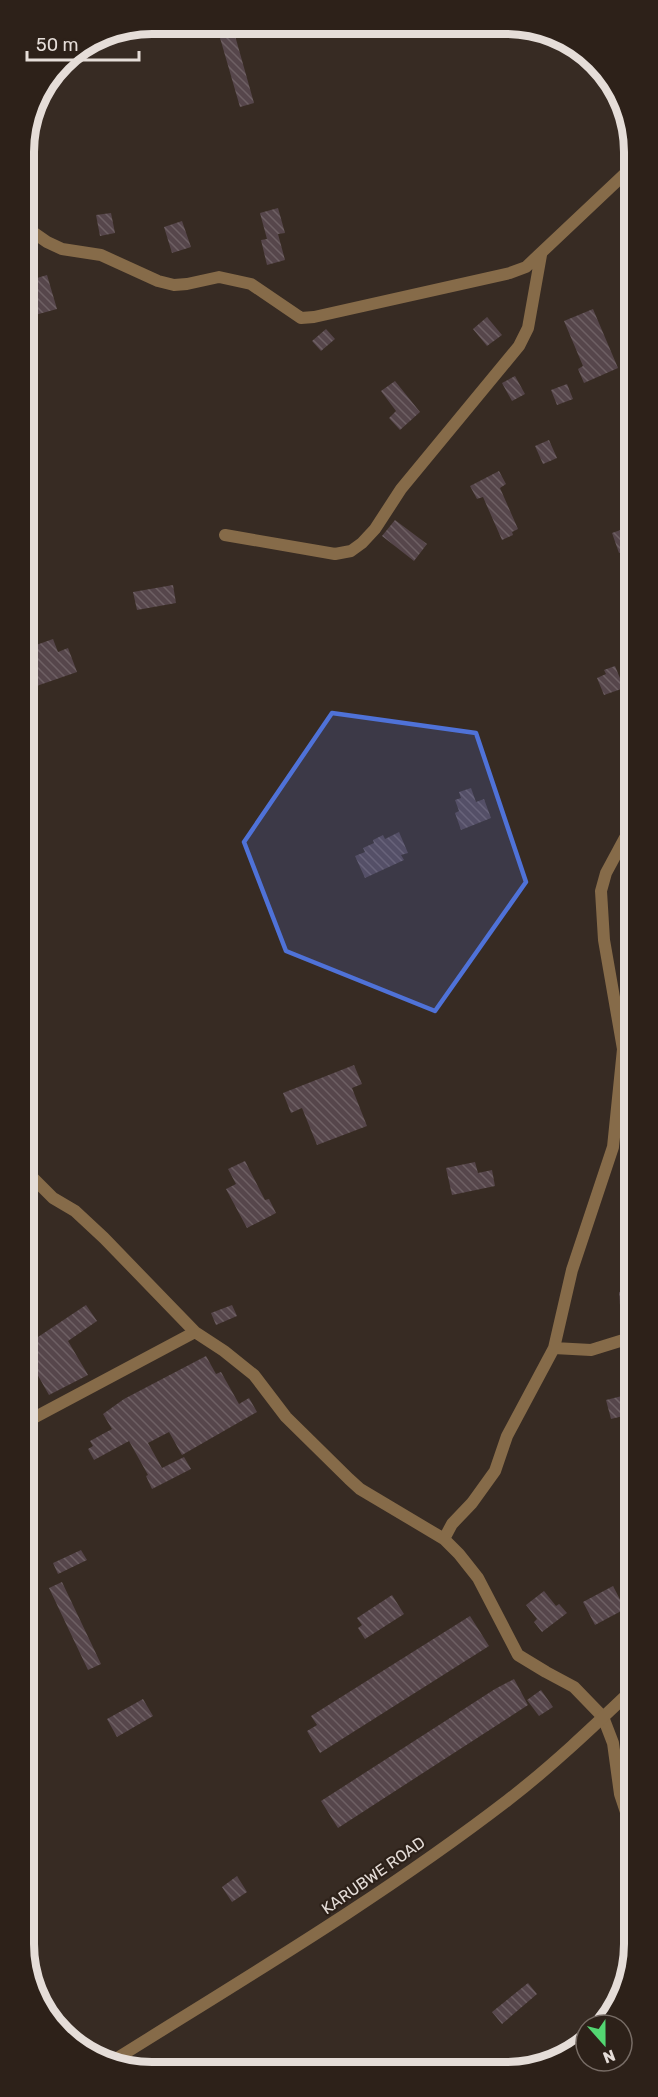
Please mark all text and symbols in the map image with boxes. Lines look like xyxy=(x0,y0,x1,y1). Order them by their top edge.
scale bar xyxy=(27,24,140,62)
text: 50 m xyxy=(36,34,79,56)
street label: KARUBWE ROAD xyxy=(318,1833,429,1918)
north arrow xyxy=(574,2013,634,2073)
text: N xyxy=(600,2046,618,2067)

